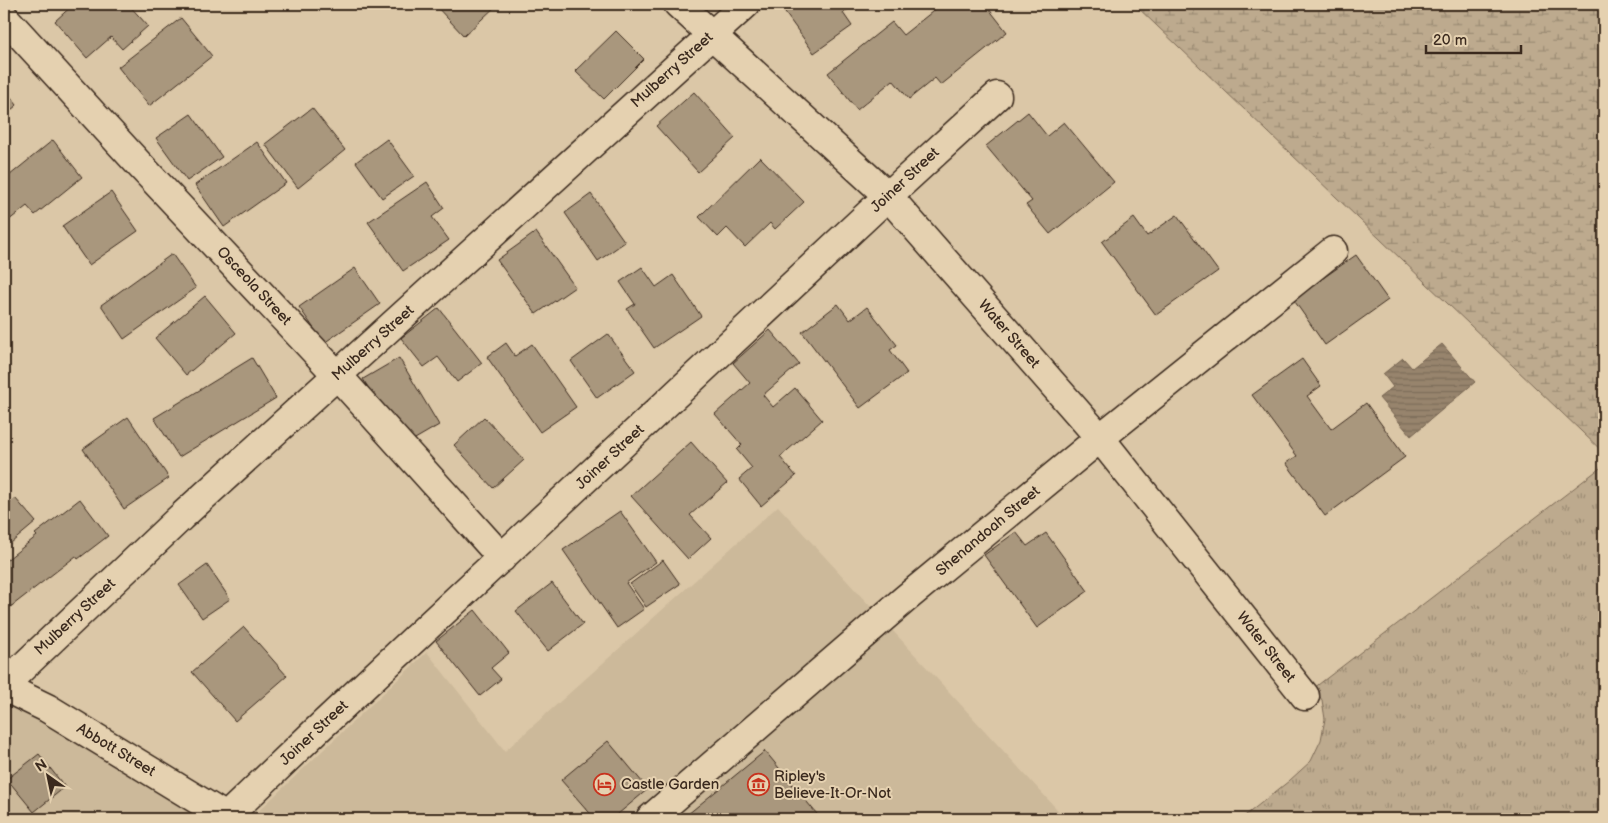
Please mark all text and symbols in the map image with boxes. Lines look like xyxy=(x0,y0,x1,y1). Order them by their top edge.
scale bar xyxy=(1426,22,1520,54)
street label: Mulberry Street xyxy=(627,28,717,112)
text: 20 m xyxy=(1433,31,1467,50)
street label: Joiner Street xyxy=(867,143,944,217)
street label: Osceola Street xyxy=(213,243,296,330)
street label: Water Street xyxy=(974,296,1044,372)
street label: Mulberry Street xyxy=(328,301,418,385)
street label: Joiner Street xyxy=(572,420,649,494)
street label: Shenandoah Street xyxy=(932,482,1044,580)
street label: Mulberry Street xyxy=(30,574,120,660)
street label: Water Street xyxy=(1232,608,1300,687)
street label: Joiner Street xyxy=(276,696,353,770)
street label: Abbott Street xyxy=(73,719,159,781)
north arrow xyxy=(22,750,72,800)
text: N xyxy=(32,756,50,776)
place label: Ripley's Believe-It-Or-Not xyxy=(774,767,892,803)
hotel icon: Castle Garden xyxy=(593,772,617,796)
museum icon: Ripley's Believe-It-Or-Not xyxy=(746,773,770,797)
place label: Castle Garden xyxy=(621,775,719,794)

